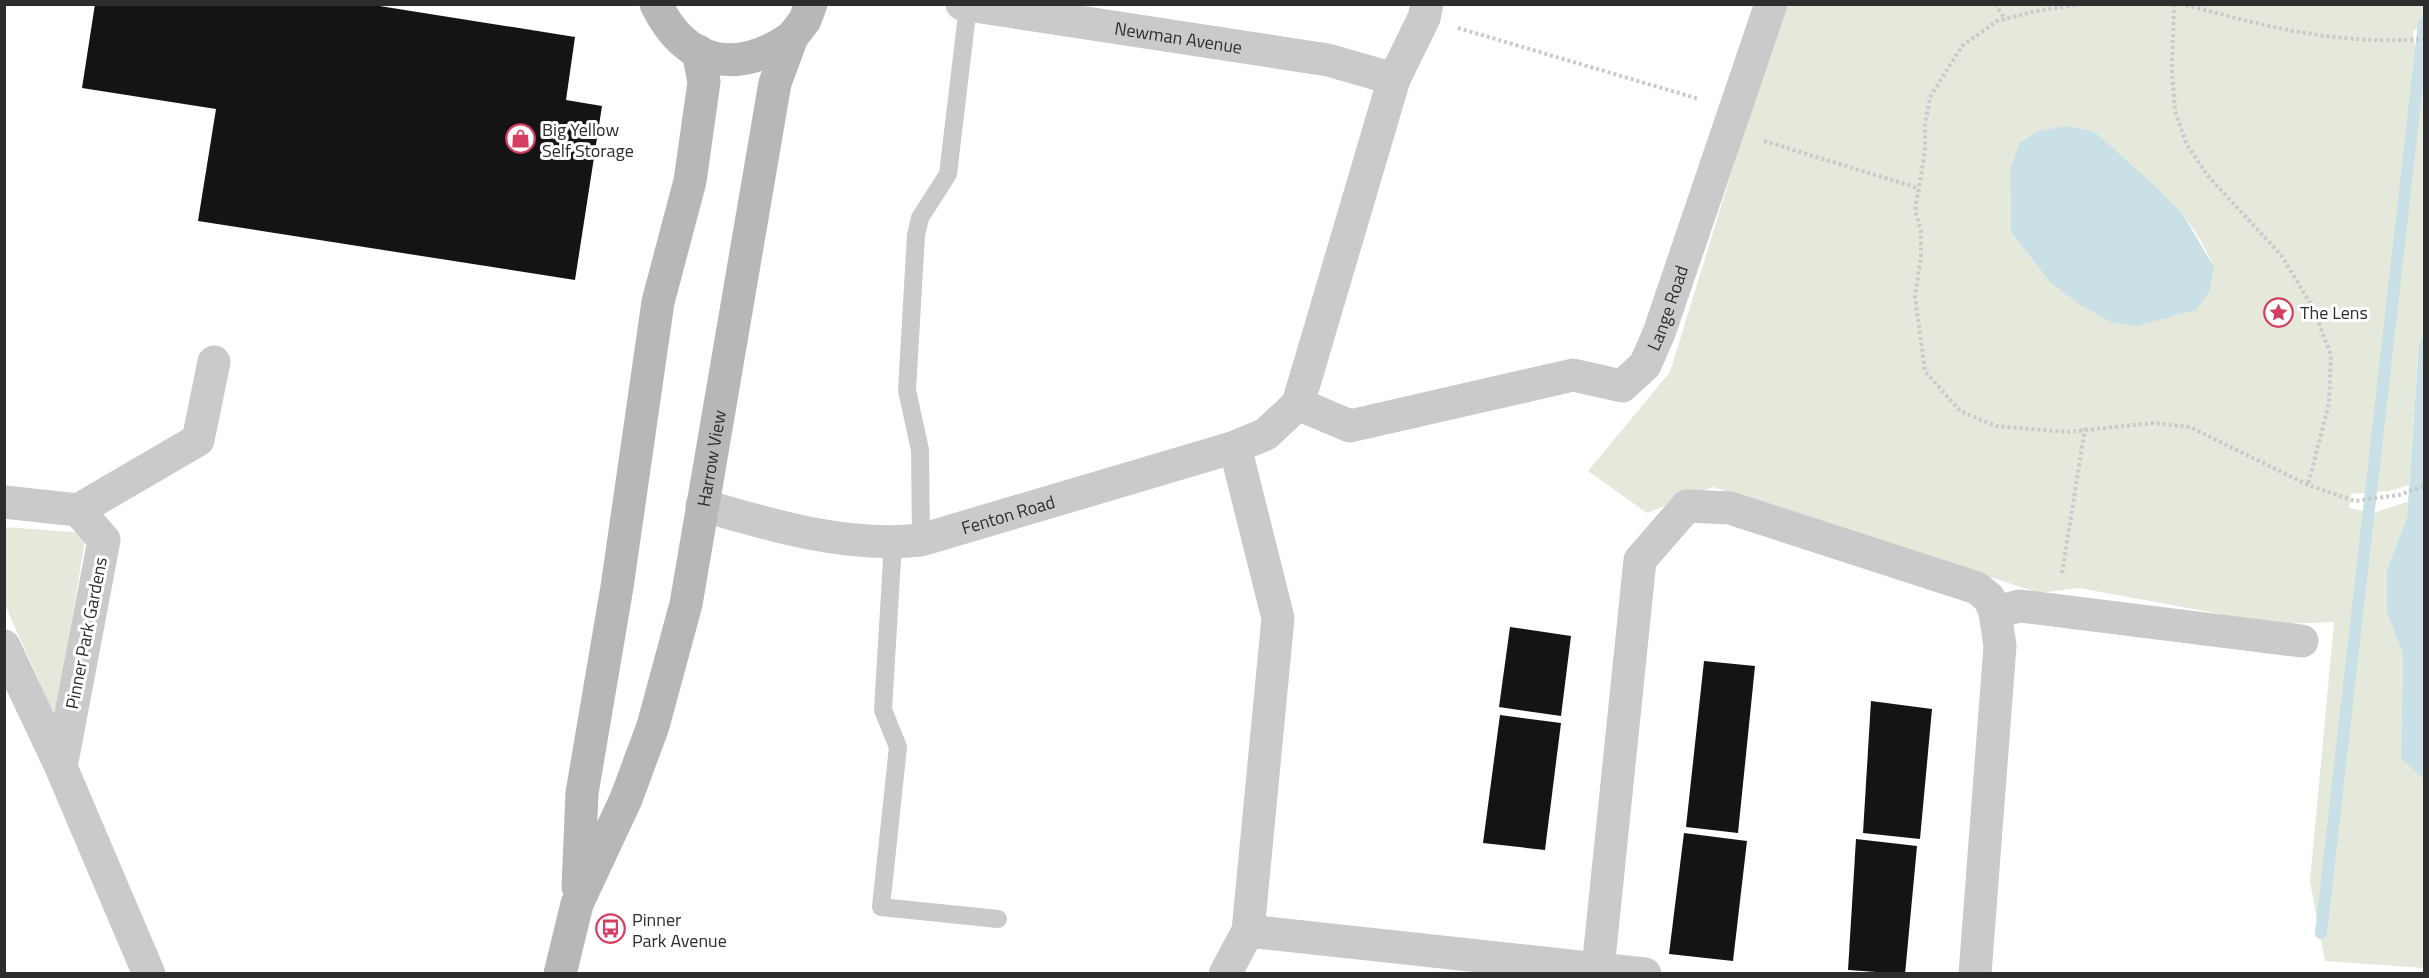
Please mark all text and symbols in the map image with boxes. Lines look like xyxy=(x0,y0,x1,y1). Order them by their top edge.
street label: Newman Avenue xyxy=(1113,14,1244,60)
place label: Big Yellow Self Storage xyxy=(542,116,634,164)
shop icon: Big Yellow Self Storage xyxy=(505,123,537,155)
street label: Lange Road xyxy=(1639,262,1695,355)
place icon: The Lens xyxy=(2263,296,2295,328)
place label: The Lens xyxy=(2300,299,2368,326)
street label: Harrow View xyxy=(689,408,732,509)
street label: Fenton Road xyxy=(958,488,1058,541)
street label: Pinner Park Gardens xyxy=(58,555,114,711)
place label: Pinner Park Avenue xyxy=(632,906,727,954)
bus stop icon: Pinner Park Avenue xyxy=(595,913,627,945)

